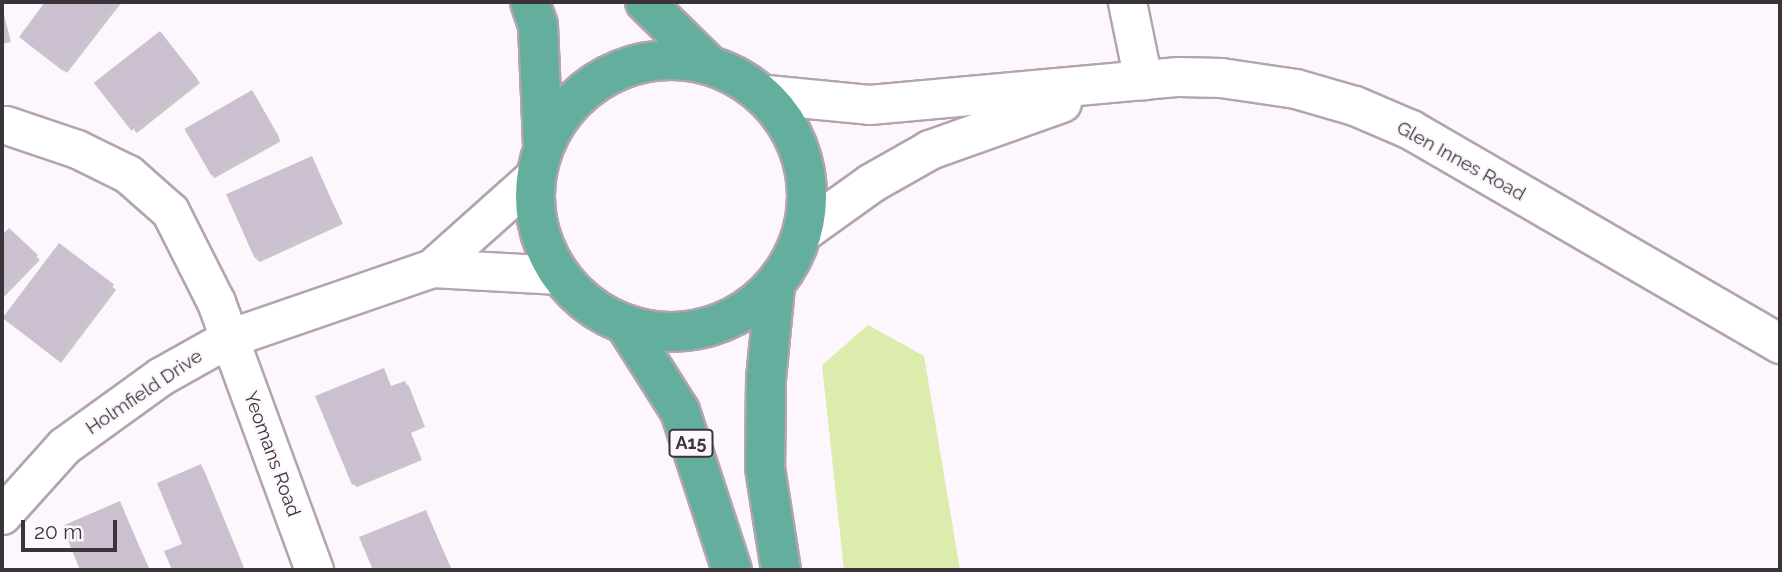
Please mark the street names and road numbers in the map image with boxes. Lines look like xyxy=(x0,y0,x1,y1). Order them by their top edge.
street label: Glen Innes Road xyxy=(1393,116,1529,206)
street label: Holmfield Drive xyxy=(81,345,207,439)
street label: Yeomans Road xyxy=(239,388,305,520)
road number: A15 xyxy=(668,428,714,458)

